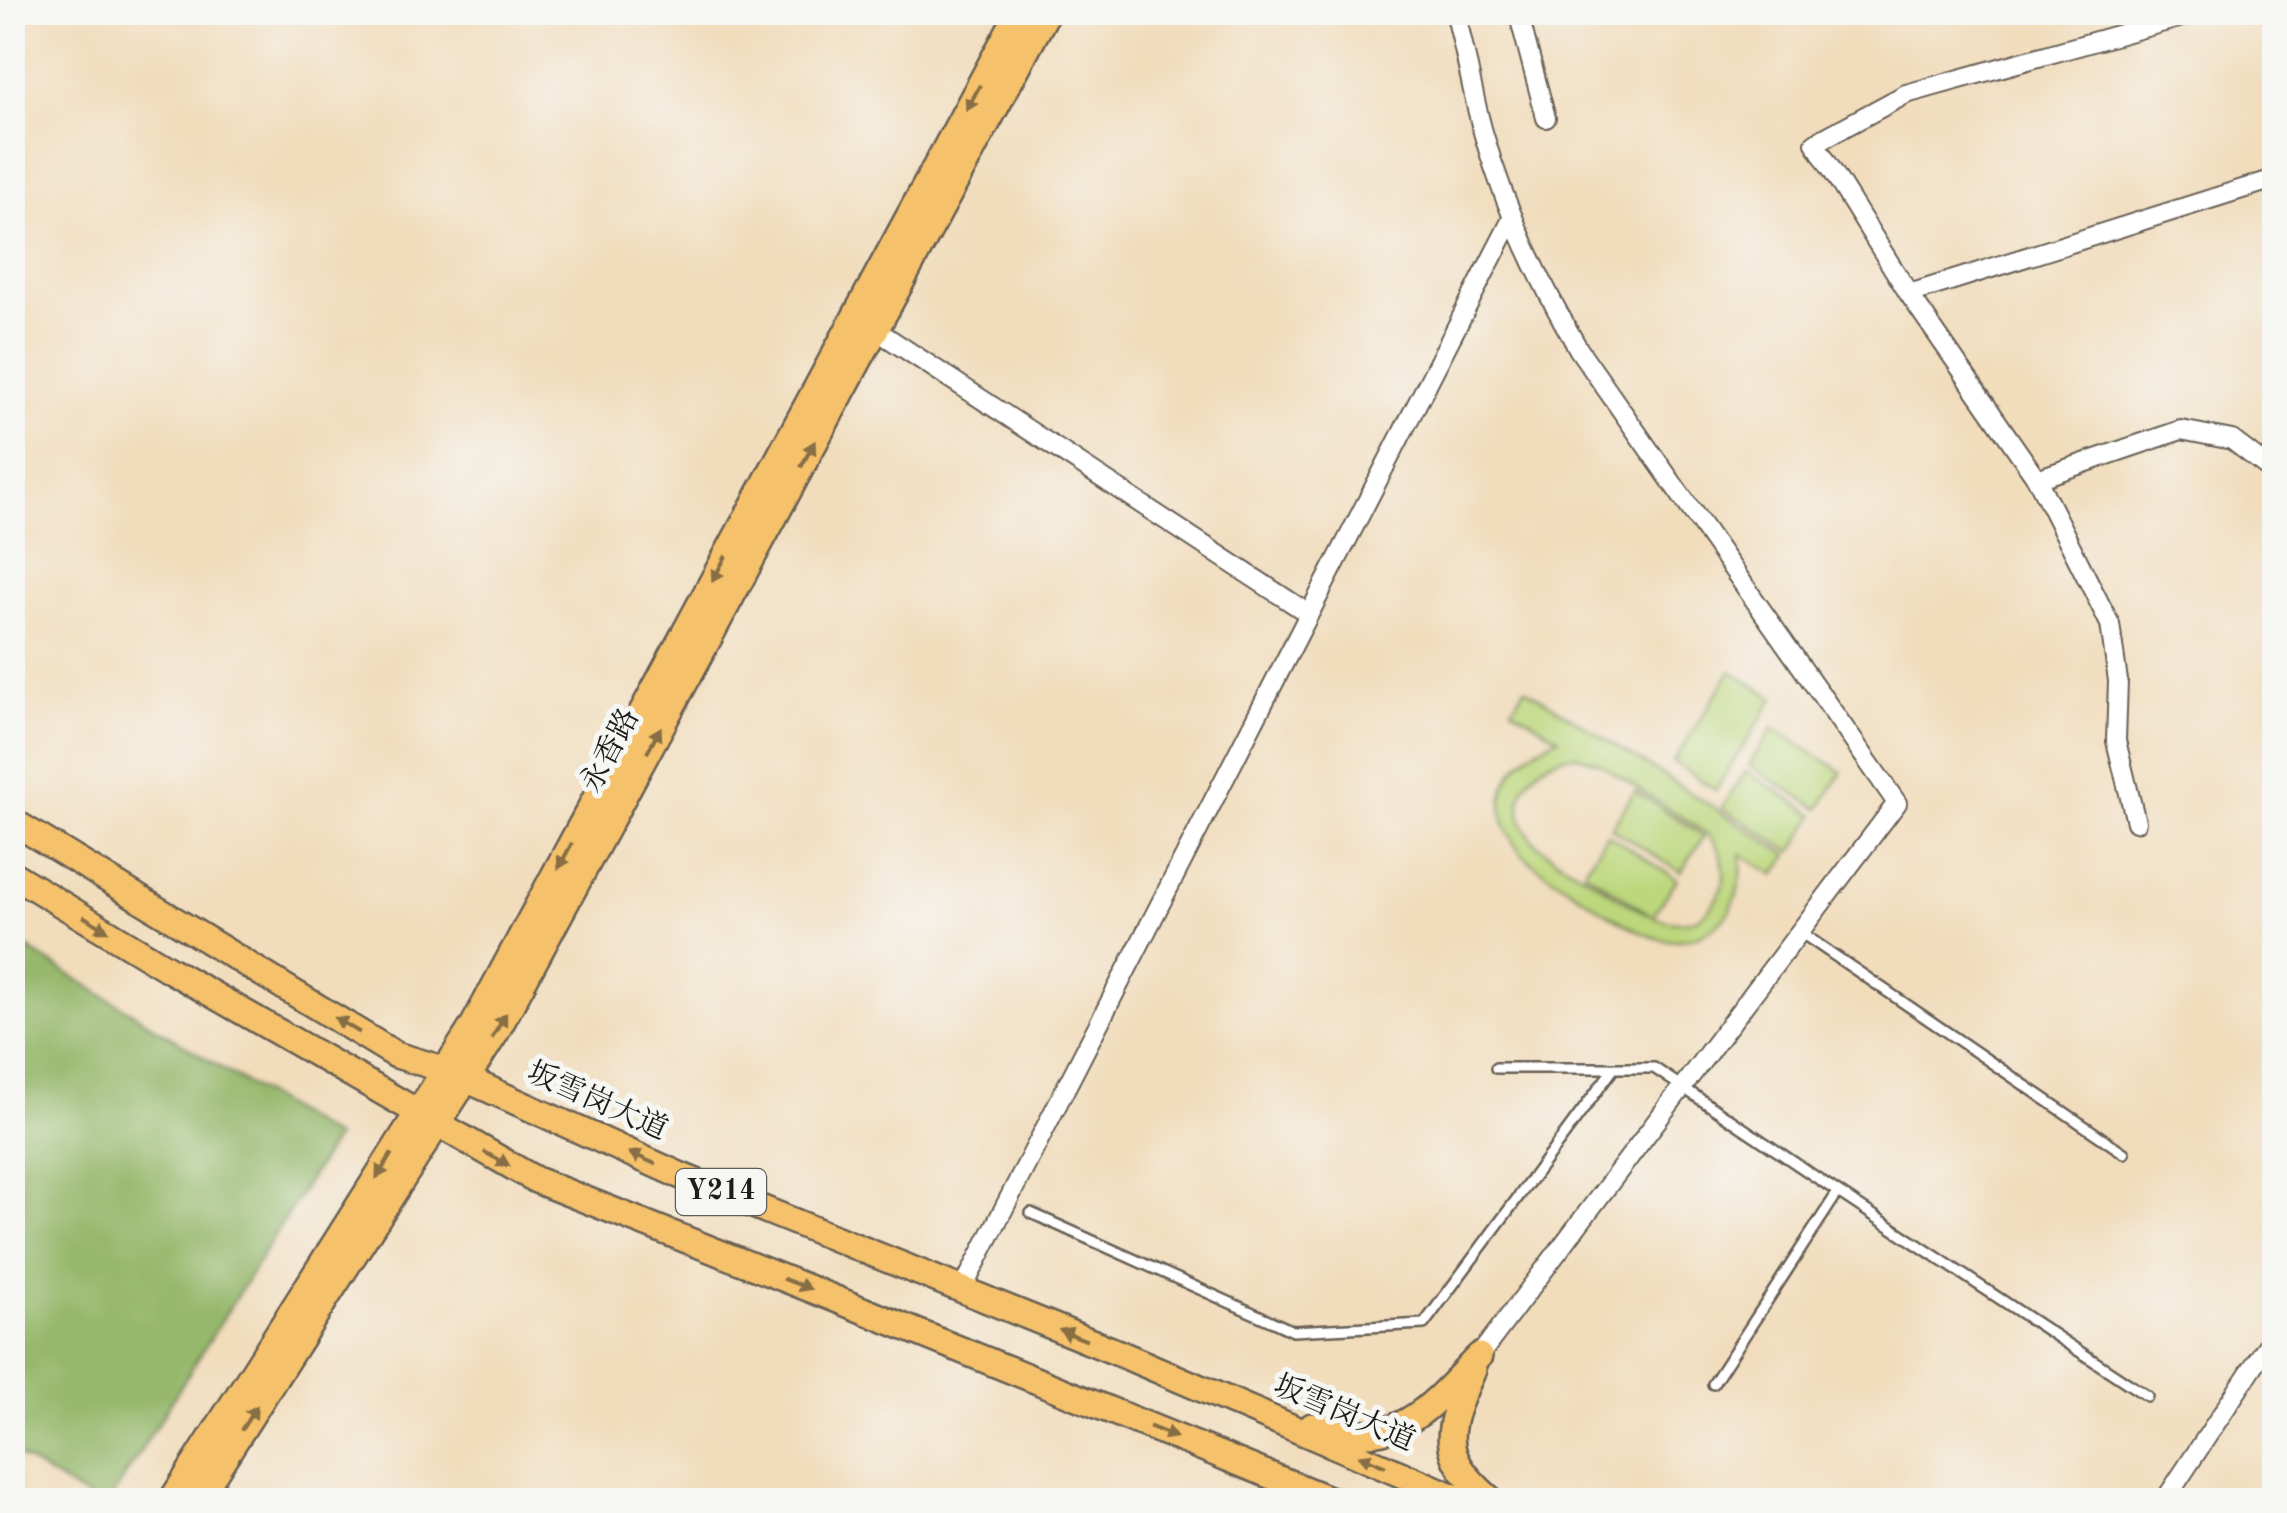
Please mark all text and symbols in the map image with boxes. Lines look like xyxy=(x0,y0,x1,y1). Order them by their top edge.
one-way arrow xyxy=(965,84,982,113)
one-way arrow xyxy=(800,440,817,469)
one-way arrow xyxy=(711,555,728,584)
street label: 永香路 xyxy=(574,703,645,798)
one-way arrow xyxy=(645,726,662,755)
one-way arrow xyxy=(557,841,574,870)
one-way arrow xyxy=(82,915,110,933)
one-way arrow xyxy=(490,1012,507,1040)
one-way arrow xyxy=(333,1017,361,1035)
street label: 坂雪岗大道 xyxy=(522,1055,673,1146)
one-way arrow xyxy=(483,1149,511,1167)
one-way arrow xyxy=(627,1150,657,1166)
one-way arrow xyxy=(375,1153,394,1180)
road number: Y214 xyxy=(676,1169,766,1215)
one-way arrow xyxy=(782,1276,812,1292)
one-way arrow xyxy=(1057,1326,1087,1342)
street label: 坂雪岗大道 xyxy=(1269,1368,1420,1457)
one-way arrow xyxy=(240,1405,258,1432)
one-way arrow xyxy=(1148,1425,1178,1441)
one-way arrow xyxy=(1357,1453,1387,1469)

